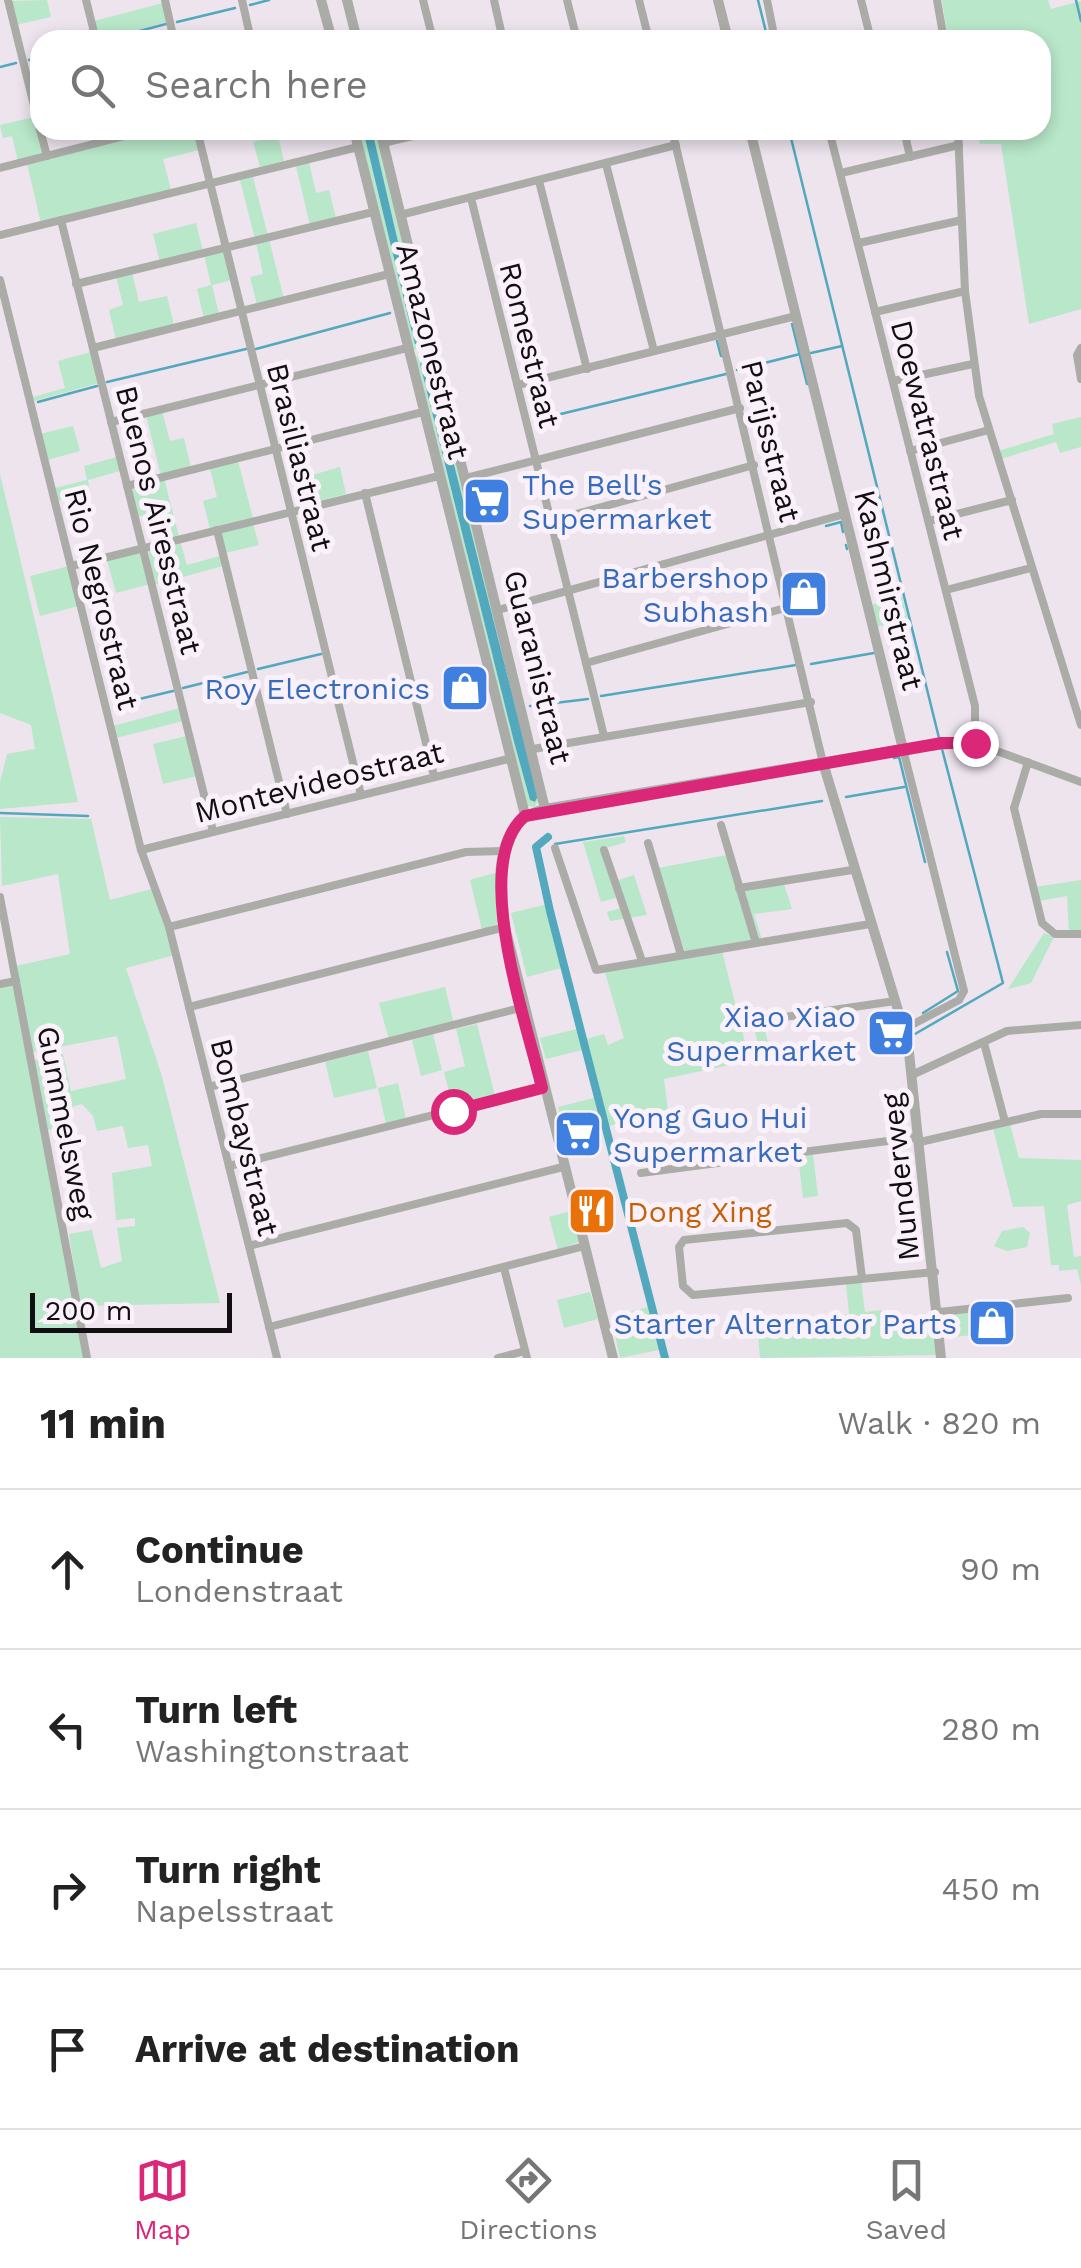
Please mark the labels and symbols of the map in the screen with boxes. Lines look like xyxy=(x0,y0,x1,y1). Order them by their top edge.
street label: Amazonestraat xyxy=(389,239,477,463)
street label: Romestraat xyxy=(493,259,568,432)
street label: Doewatrastraat xyxy=(884,317,972,544)
street label: Parijsstraat xyxy=(734,357,808,526)
street label: Brasiliastraat xyxy=(260,359,340,555)
street label: Buenos Airesstraat xyxy=(109,382,209,658)
place label: The Bell's Supermarket xyxy=(522,467,712,536)
supermarket icon: The Bell's Supermarket xyxy=(461,475,513,527)
street label: Rio Negrostraat xyxy=(58,485,147,714)
street label: Kashmirstraat xyxy=(847,486,931,694)
place label: Barbershop Subhash xyxy=(601,560,769,629)
street label: Guaranistraat xyxy=(497,566,579,768)
shop icon: Barbershop Subhash xyxy=(778,568,830,620)
shop icon: Roy Electronics xyxy=(439,662,491,714)
place label: Roy Electronics xyxy=(204,671,430,706)
route end xyxy=(953,721,999,767)
street label: Montevideostraat xyxy=(191,734,447,830)
place label: Xiao Xiao Supermarket xyxy=(666,999,856,1068)
supermarket icon: Xiao Xiao Supermarket xyxy=(865,1007,917,1059)
street label: Gummelsweg xyxy=(30,1023,102,1223)
street label: Bombaystraat xyxy=(204,1035,287,1240)
route start xyxy=(431,1089,477,1135)
street label: Munderweg xyxy=(874,1091,926,1263)
place label: Yong Guo Hui Supermarket xyxy=(613,1100,808,1169)
supermarket icon: Yong Guo Hui Supermarket xyxy=(552,1108,604,1160)
restaurant icon: Dong Xing xyxy=(566,1185,618,1237)
place label: Dong Xing xyxy=(627,1194,772,1229)
scale bar xyxy=(30,1288,232,1332)
shop icon: Starter Alternator Parts xyxy=(966,1297,1018,1349)
place label: Starter Alternator Parts xyxy=(614,1306,957,1341)

